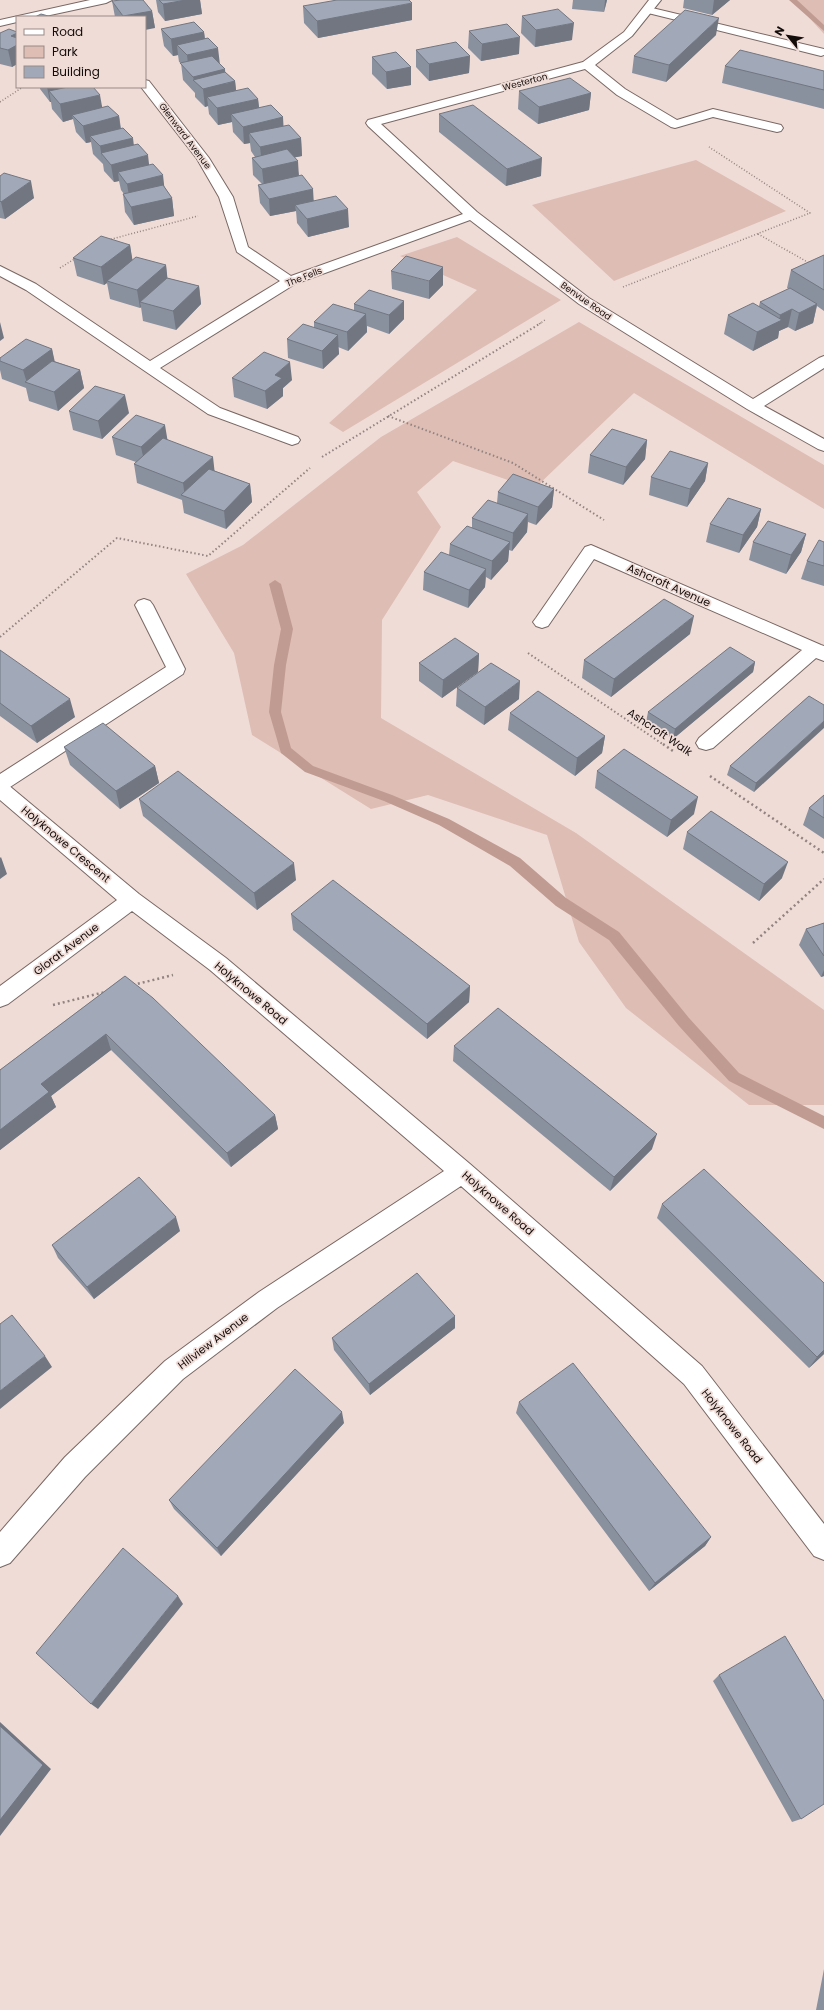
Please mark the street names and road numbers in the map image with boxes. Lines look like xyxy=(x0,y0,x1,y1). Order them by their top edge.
street label: Westerton xyxy=(501,70,549,94)
street label: Glenward Avenue xyxy=(156,101,214,172)
street label: The Fells xyxy=(284,264,324,290)
street label: Benvue Road xyxy=(558,279,614,323)
street label: Ashcroft Avenue xyxy=(625,559,713,611)
street label: Ashcroft Walk xyxy=(624,704,696,760)
street label: Holyknowe Crescent xyxy=(18,802,114,886)
street label: Glorat Avenue xyxy=(30,919,102,979)
street label: Holyknowe Road xyxy=(211,958,291,1028)
street label: Holyknowe Road xyxy=(459,1167,537,1239)
street label: Hillview Avenue xyxy=(174,1309,252,1373)
street label: Holyknowe Road xyxy=(698,1385,766,1467)

